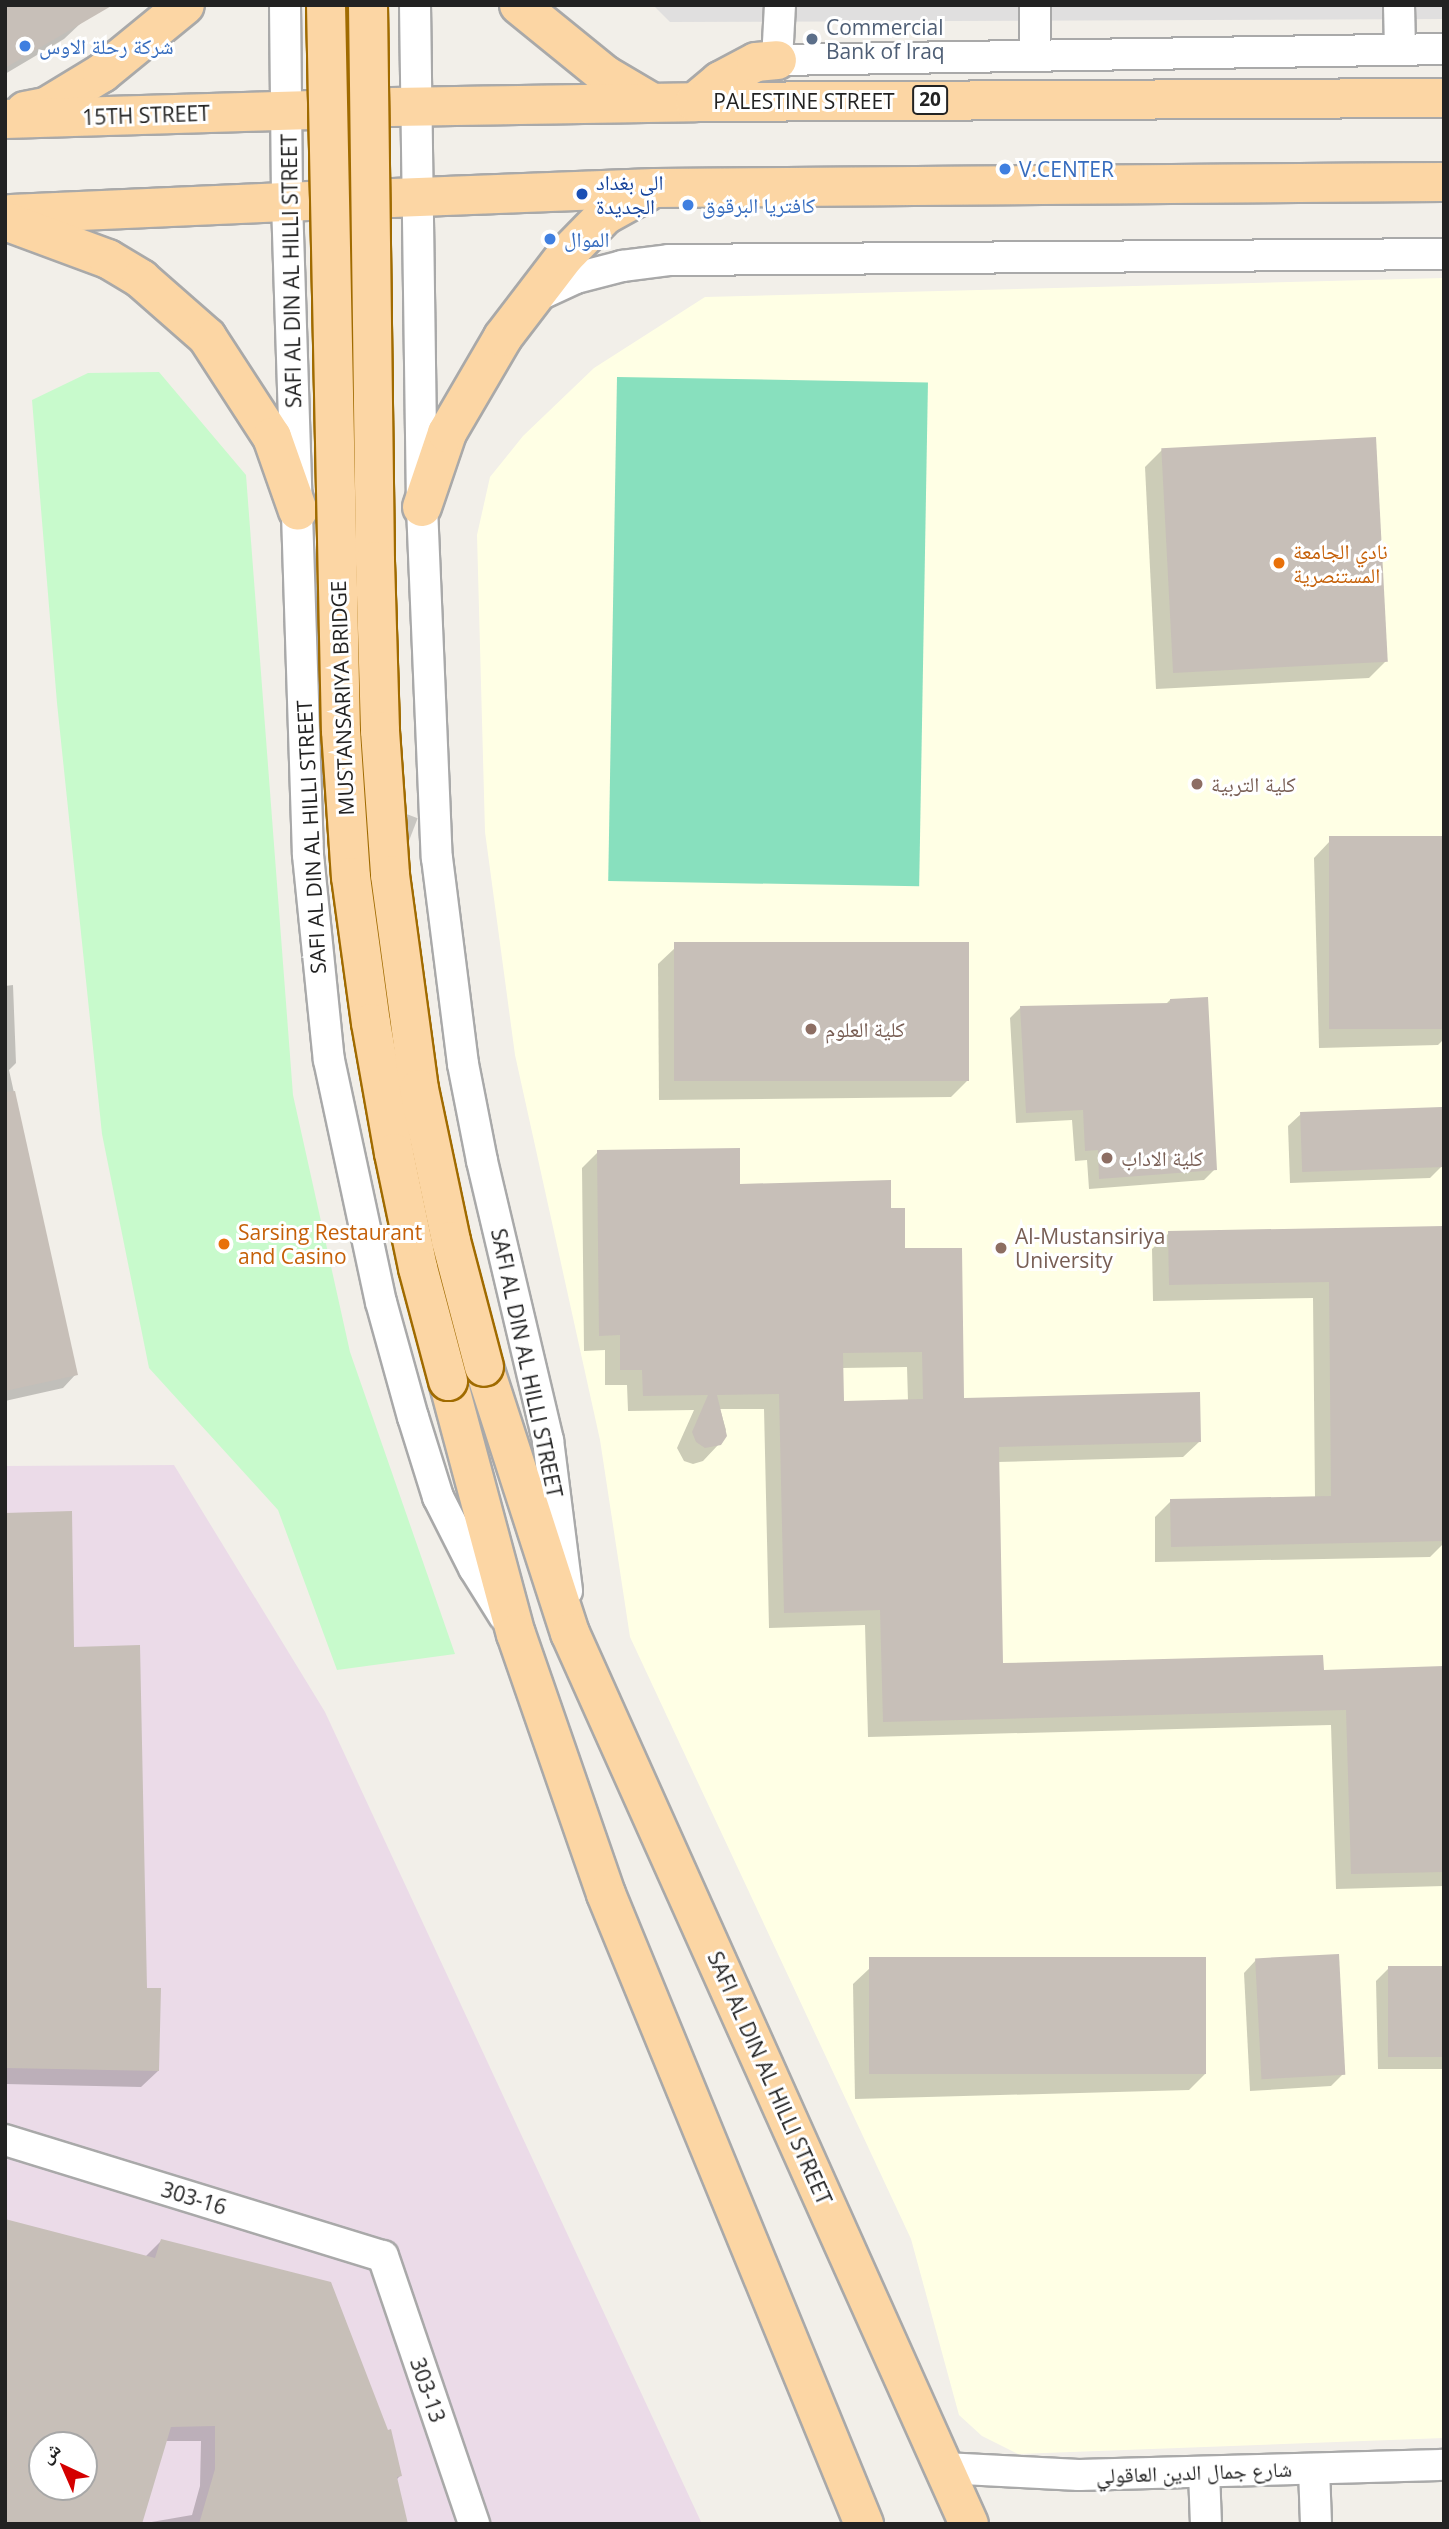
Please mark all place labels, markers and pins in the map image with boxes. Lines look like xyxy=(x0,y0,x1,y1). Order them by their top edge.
place label: Commercial Bank of Iraq xyxy=(826,14,945,64)
marker: Commercial Bank of Iraq xyxy=(804,31,820,47)
place label: شركة رحلة الاوس xyxy=(39,33,173,59)
marker: شركة رحلة الاوس xyxy=(17,38,33,54)
place label: V.CENTER xyxy=(1019,156,1114,182)
marker: V.CENTER xyxy=(997,161,1013,177)
place label: الى بغداد الجديدة xyxy=(596,169,663,219)
marker: الى بغداد الجديدة xyxy=(574,186,590,202)
place label: كافتريا البرقوق xyxy=(702,192,815,218)
marker: كافتريا البرقوق xyxy=(680,197,696,213)
place label: الموال xyxy=(564,226,609,252)
marker: الموال xyxy=(542,231,558,247)
place label: نادي الجامعة المستنصرية xyxy=(1293,538,1388,588)
marker: نادي الجامعة المستنصرية xyxy=(1271,555,1287,571)
place label: كلية التربية xyxy=(1211,771,1296,797)
marker: كلية التربية xyxy=(1189,776,1205,792)
place label: كلية العلوم xyxy=(825,1016,905,1042)
marker: كلية العلوم xyxy=(803,1021,819,1037)
place label: كلية الاداب xyxy=(1121,1145,1203,1171)
marker: كلية الاداب xyxy=(1099,1150,1115,1166)
place label: Sarsing Restaurant and Casino xyxy=(238,1219,422,1269)
place label: Al-Mustansiriya University xyxy=(1015,1223,1166,1273)
marker: Sarsing Restaurant and Casino xyxy=(216,1236,232,1252)
marker: Al-Mustansiriya University xyxy=(993,1240,1009,1256)

